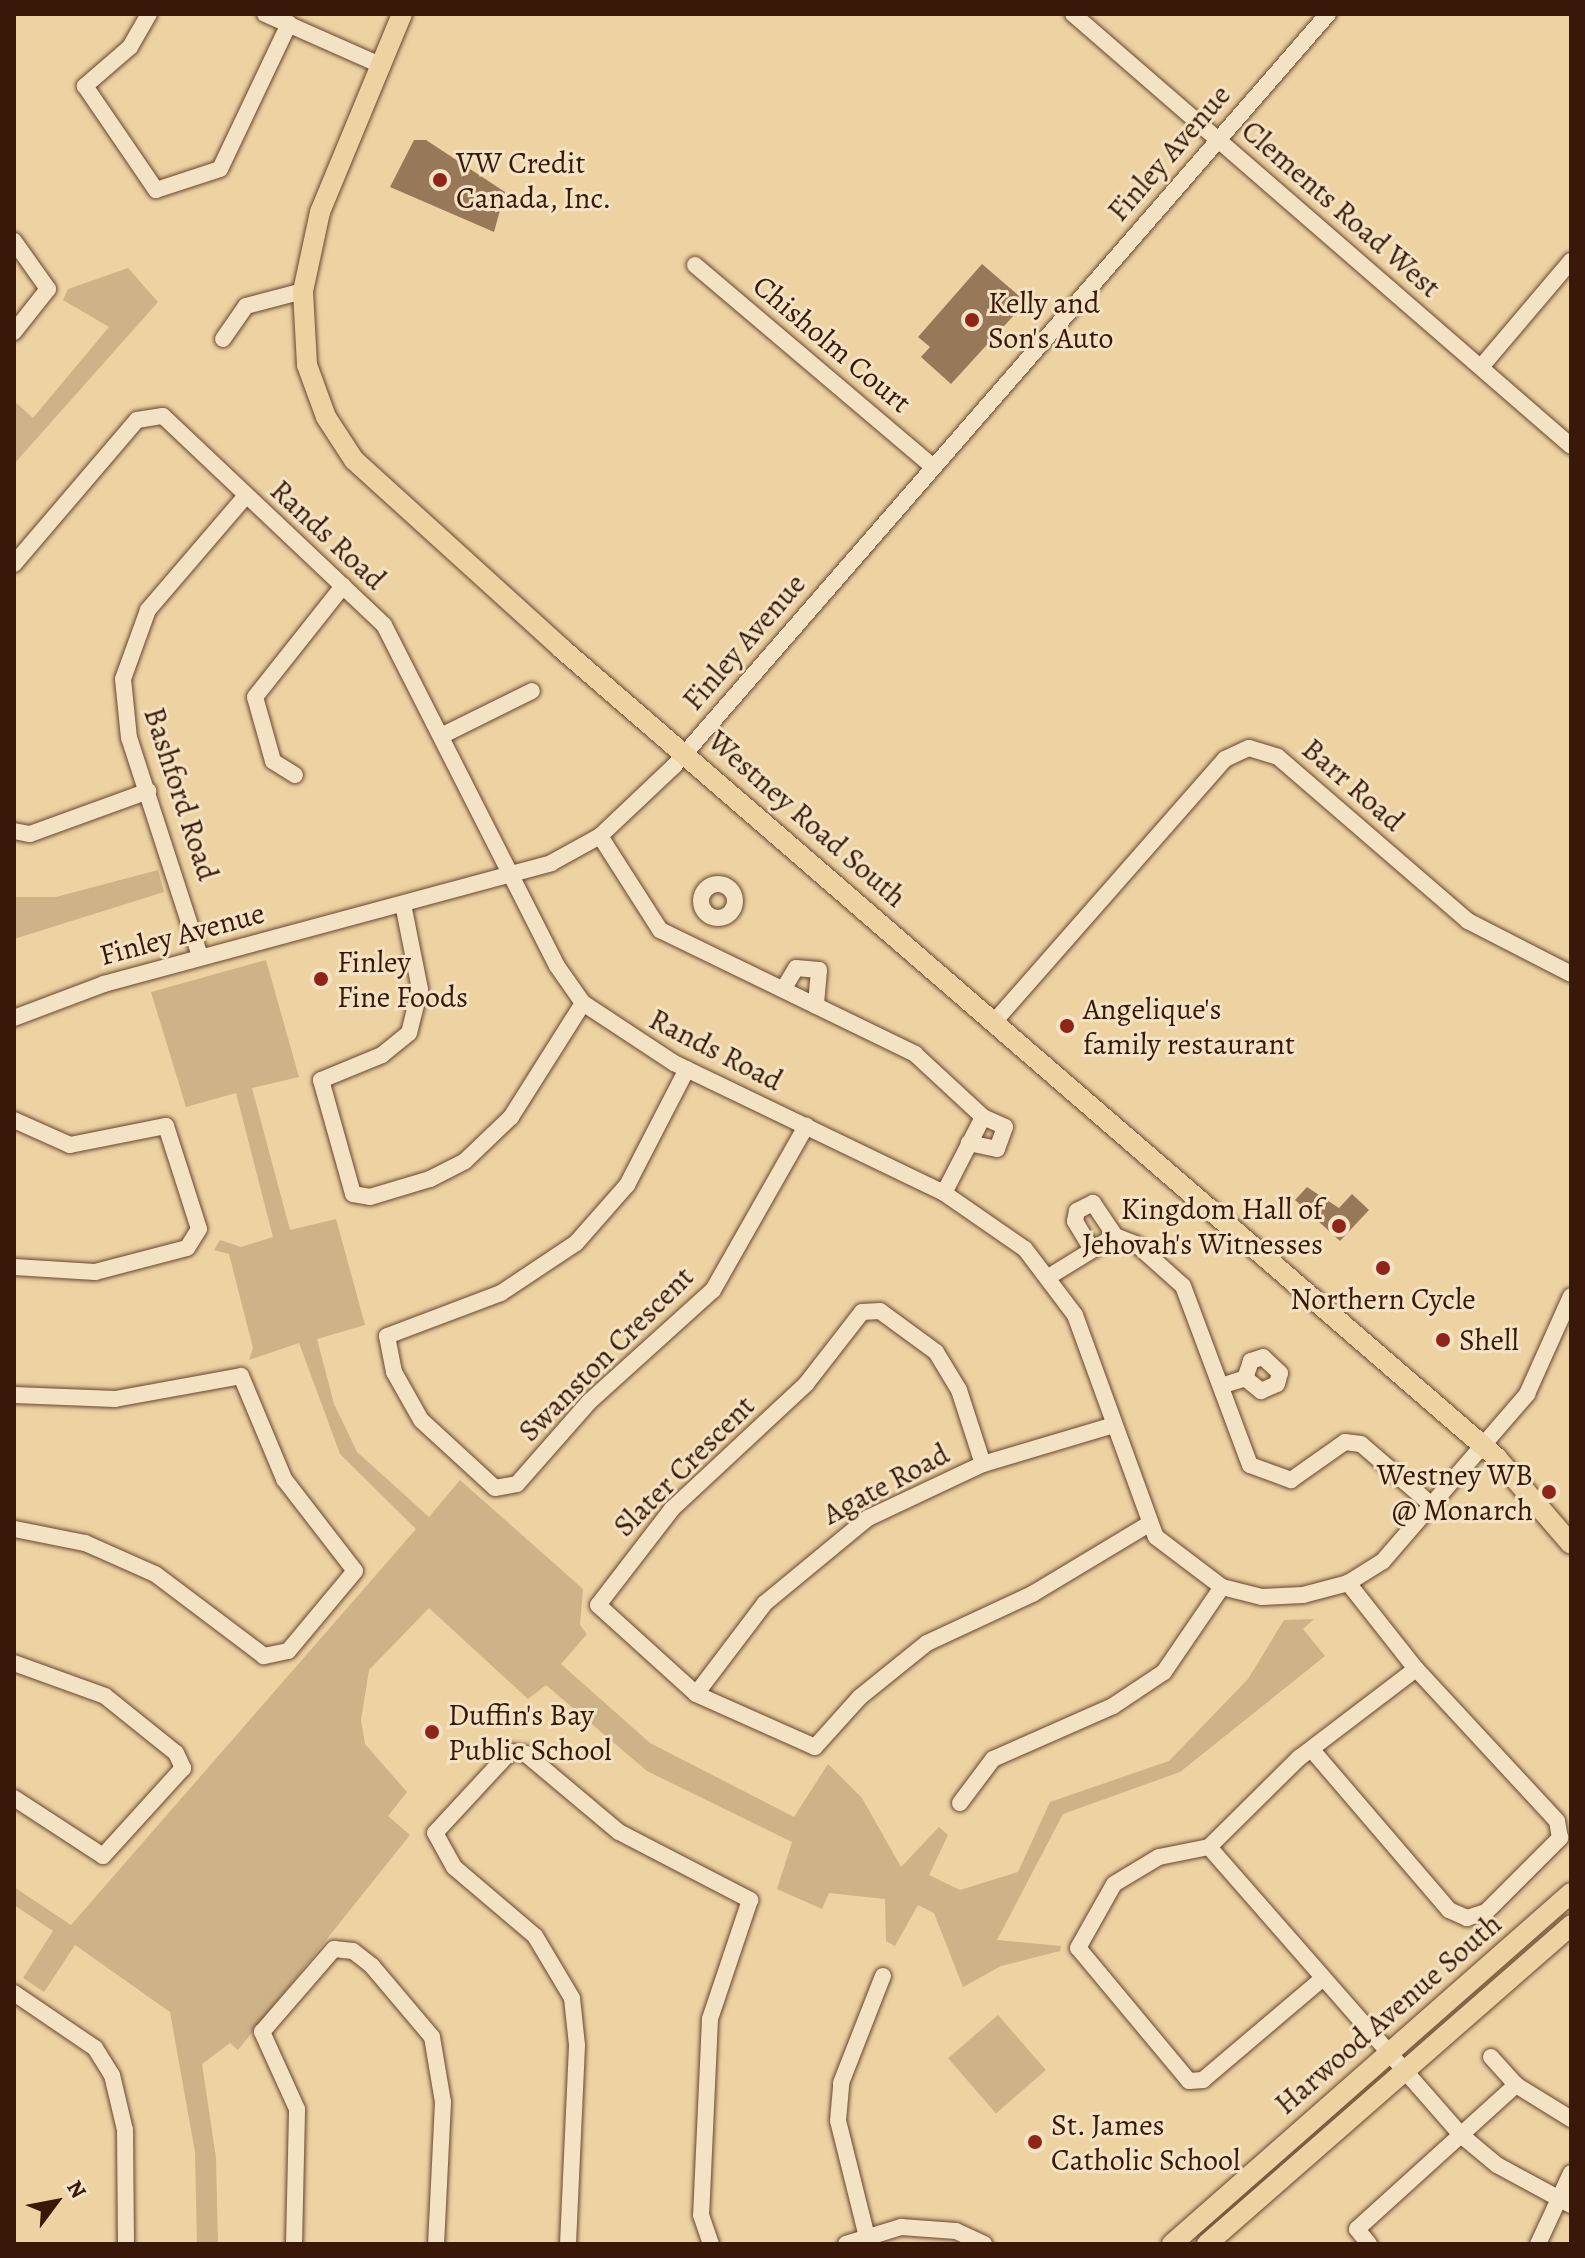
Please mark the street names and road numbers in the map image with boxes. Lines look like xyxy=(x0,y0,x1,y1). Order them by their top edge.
street label: Finley Avenue xyxy=(1100,77,1238,229)
street label: Clements Road West xyxy=(1234,113,1448,305)
street label: Chisholm Court xyxy=(746,267,918,421)
street label: Rands Road xyxy=(263,472,393,598)
street label: Finley Avenue xyxy=(675,566,813,718)
street label: Bashford Road xyxy=(136,703,226,885)
street label: Westney Road South xyxy=(700,723,914,915)
street label: Barr Road xyxy=(1295,731,1411,839)
street label: Finley Avenue xyxy=(96,895,268,973)
street label: Rands Road xyxy=(643,1001,789,1099)
street label: Swanston Crescent xyxy=(511,1259,701,1449)
street label: Slater Crescent xyxy=(606,1388,762,1544)
street label: Agate Road xyxy=(817,1436,955,1532)
street label: Harwood Avenue South xyxy=(1267,1906,1509,2122)

